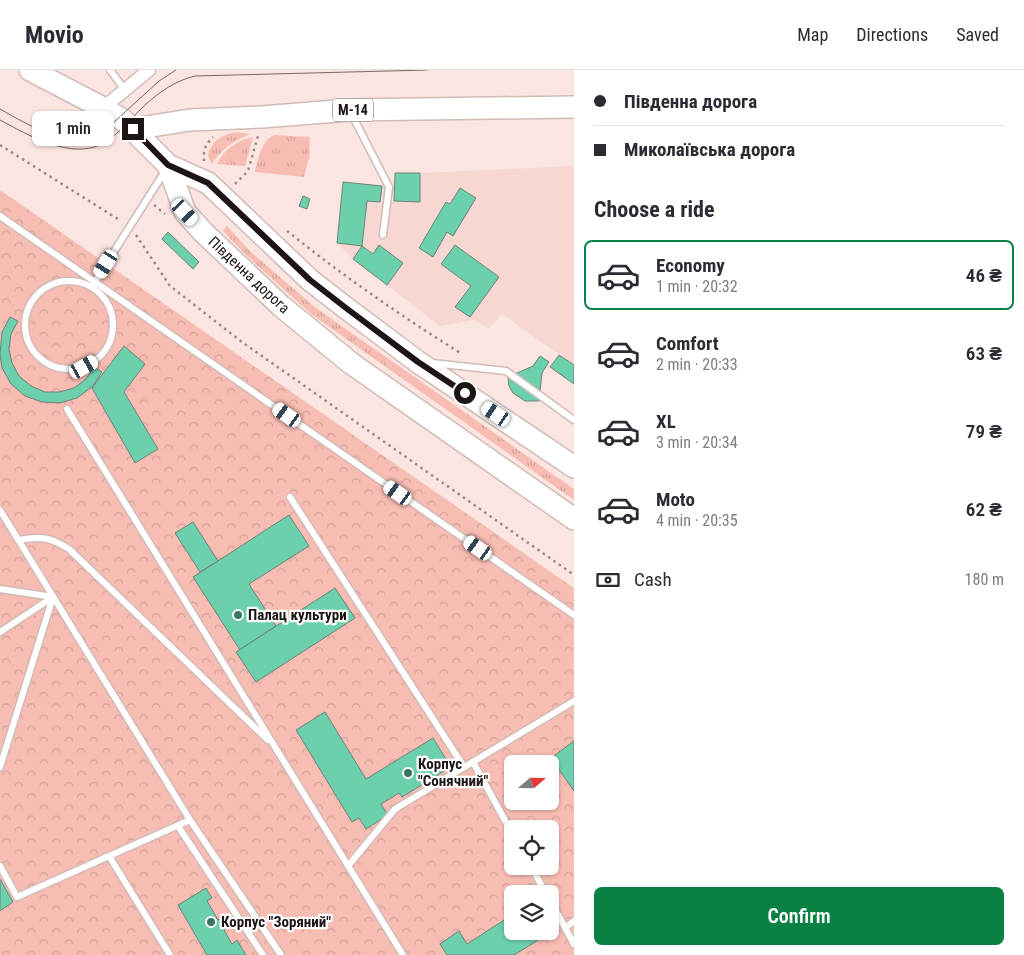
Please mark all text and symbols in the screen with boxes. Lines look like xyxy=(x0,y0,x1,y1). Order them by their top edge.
text: Movio xyxy=(25,21,84,49)
text: Map xyxy=(797,24,828,45)
text: Directions xyxy=(856,24,928,45)
text: Saved xyxy=(956,24,999,45)
text: Південна дорога xyxy=(624,90,757,113)
road number: М-14 xyxy=(333,98,373,122)
callout: 1 min xyxy=(33,112,116,146)
route end xyxy=(122,118,144,140)
text: 1 min xyxy=(55,119,91,138)
text: Миколаївська дорога xyxy=(624,138,795,161)
car xyxy=(169,196,200,228)
text: Choose a ride xyxy=(594,197,715,222)
street label: Південна дорога xyxy=(205,233,293,317)
car xyxy=(91,247,120,281)
icon: car xyxy=(596,253,641,298)
text: Economy xyxy=(656,254,725,277)
text: 46 ₴ xyxy=(966,264,1002,287)
text: 1 min · 20:32 xyxy=(656,277,738,296)
icon: car xyxy=(596,331,641,376)
text: Comfort xyxy=(656,332,719,355)
text: 63 ₴ xyxy=(966,342,1002,365)
car xyxy=(67,353,100,381)
text: 2 min · 20:33 xyxy=(656,355,738,374)
route start xyxy=(454,382,476,404)
car xyxy=(479,399,512,429)
car xyxy=(270,400,303,430)
icon: car xyxy=(596,409,641,454)
text: XL xyxy=(656,410,676,433)
text: 79 ₴ xyxy=(966,420,1002,443)
text: 3 min · 20:34 xyxy=(656,433,738,452)
car xyxy=(381,478,414,508)
icon: car xyxy=(596,487,641,532)
text: Moto xyxy=(656,488,695,511)
text: 62 ₴ xyxy=(966,498,1002,521)
text: 4 min · 20:35 xyxy=(656,511,738,530)
car xyxy=(461,533,494,563)
icon: cash xyxy=(594,566,622,594)
text: Cash xyxy=(634,568,672,591)
text: 180 m xyxy=(965,570,1004,589)
place label: Палац культури xyxy=(248,606,347,624)
marker: Палац культури xyxy=(232,609,244,621)
place label: Корпус "Сонячний" xyxy=(418,755,489,790)
north arrow xyxy=(504,755,559,810)
map controls xyxy=(504,755,559,940)
marker: Корпус "Сонячний" xyxy=(402,767,414,779)
button: locate xyxy=(504,820,559,875)
button: layers xyxy=(504,885,559,940)
button: Confirm xyxy=(594,887,1004,945)
place label: Корпус "Зоряний" xyxy=(221,913,331,931)
marker: Корпус "Зоряний" xyxy=(205,916,217,928)

